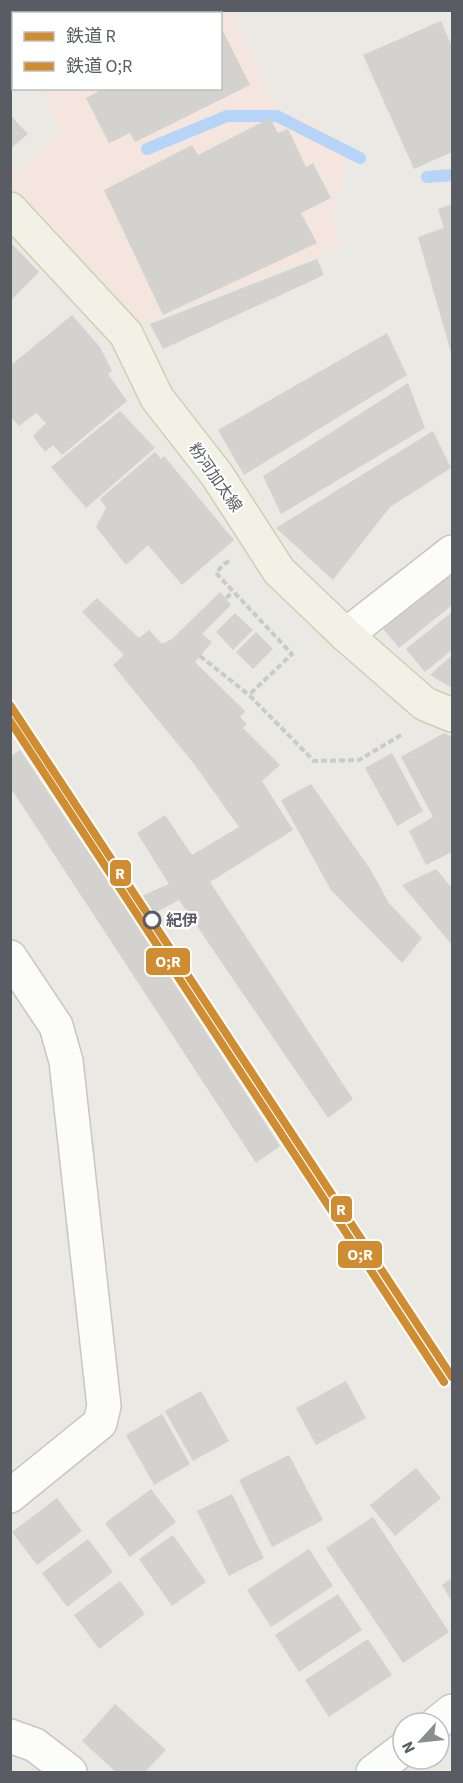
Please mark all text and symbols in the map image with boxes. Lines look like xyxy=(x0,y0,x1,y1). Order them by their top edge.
legend xyxy=(12,12,222,90)
text: 鉄道 R xyxy=(66,24,116,49)
text: 鉄道 O;R xyxy=(66,54,132,79)
street label: 粉河加太線 xyxy=(183,438,247,517)
line badge: R xyxy=(109,859,132,887)
text: R xyxy=(115,863,125,885)
place label: 紀伊 xyxy=(166,910,198,932)
marker: 紀伊 xyxy=(143,911,161,929)
line badge: O;R xyxy=(145,947,191,976)
text: O;R xyxy=(155,951,181,973)
line badge: R xyxy=(330,1195,353,1223)
text: R xyxy=(336,1199,346,1221)
line badge: O;R xyxy=(337,1240,383,1269)
text: O;R xyxy=(347,1244,373,1266)
north arrow xyxy=(391,1711,451,1771)
text: N xyxy=(396,1738,421,1757)

